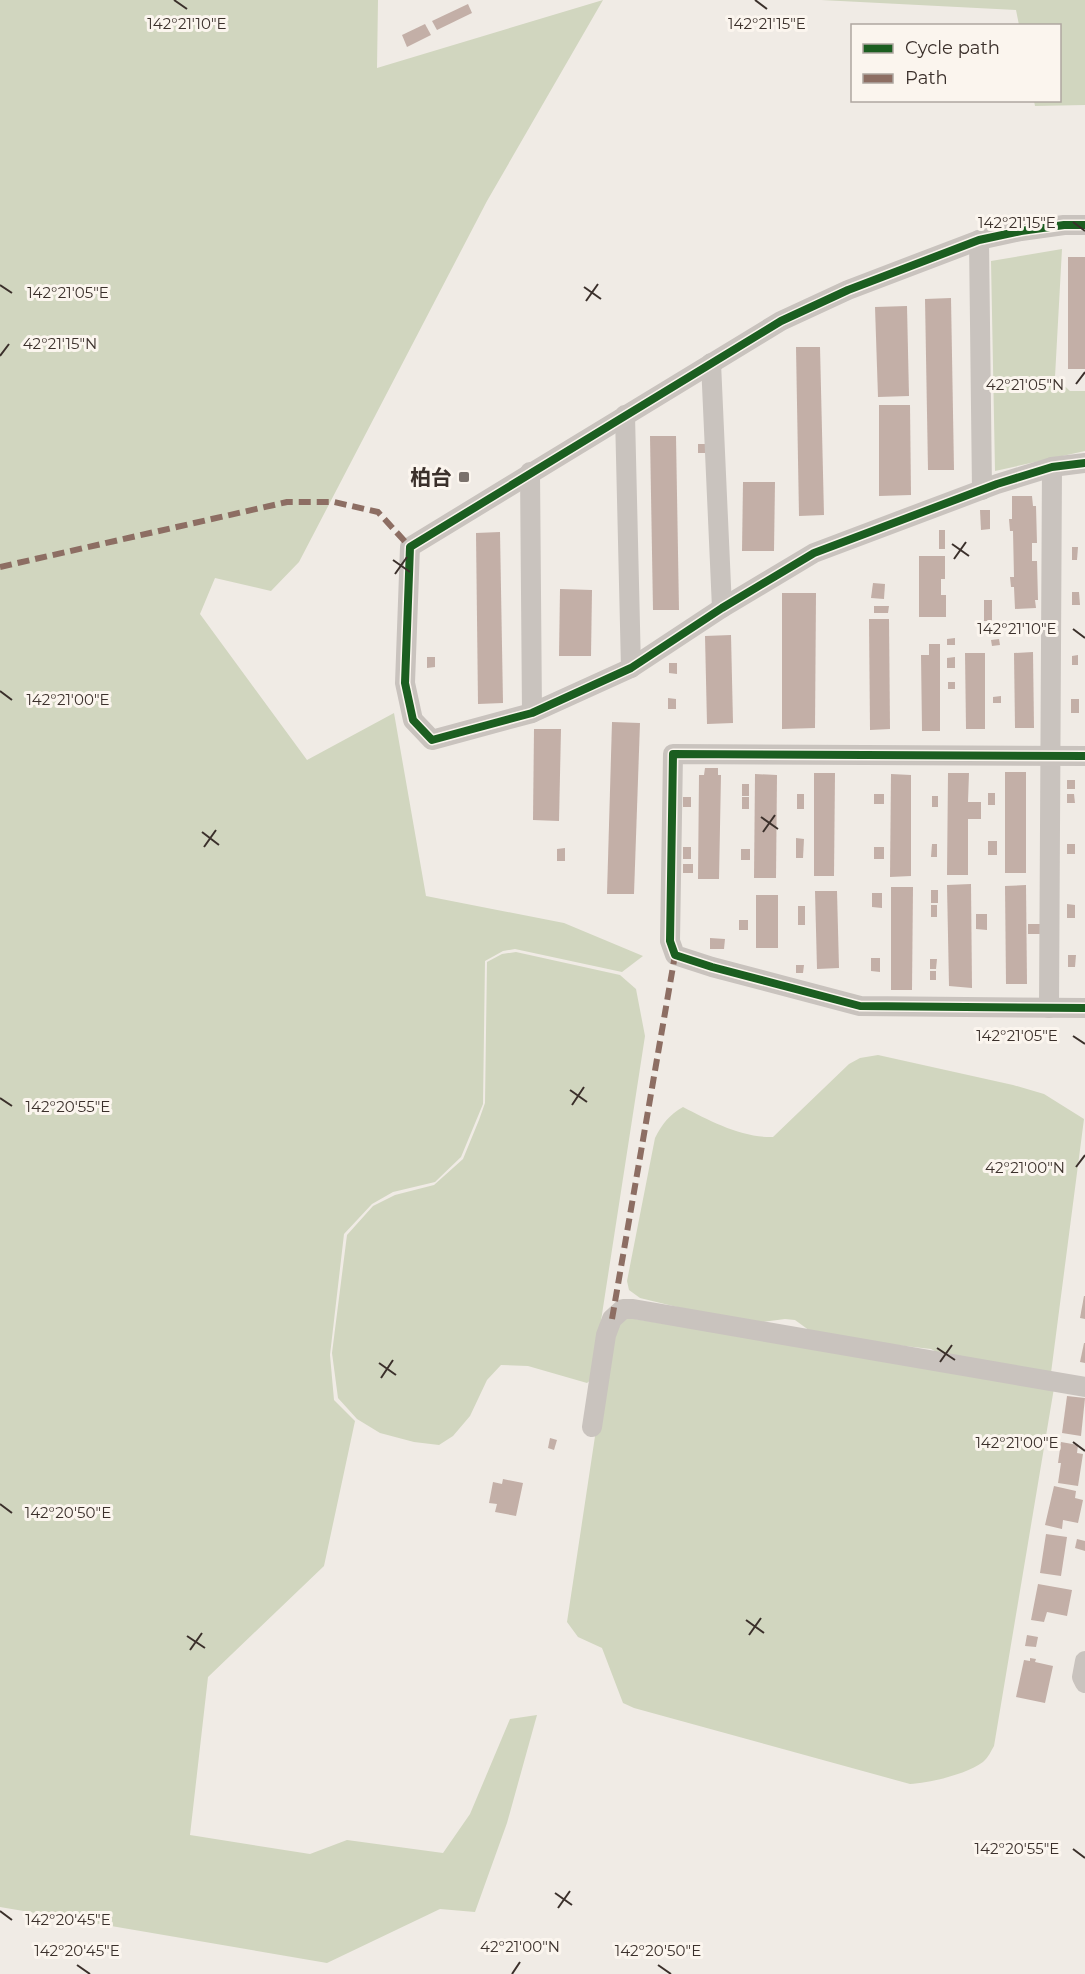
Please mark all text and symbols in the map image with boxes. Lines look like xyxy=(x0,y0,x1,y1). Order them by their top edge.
text: 142°21'10"E xyxy=(147,14,227,33)
text: 142°21'15"E xyxy=(728,14,806,33)
legend xyxy=(851,24,1061,102)
text: Cycle path xyxy=(905,37,1000,59)
text: Path xyxy=(905,67,948,89)
text: 142°21'15"E xyxy=(978,213,1056,232)
text: 142°21'05"E xyxy=(27,283,109,302)
text: 42°21'15"N xyxy=(23,334,97,353)
text: 42°21'05"N xyxy=(986,375,1064,394)
place label: 柏台 xyxy=(410,465,452,490)
marker: 柏台 xyxy=(457,470,471,484)
text: 142°21'10"E xyxy=(977,619,1057,638)
text: 142°21'00"E xyxy=(26,690,110,709)
text: 142°21'05"E xyxy=(976,1026,1058,1045)
text: 142°20'55"E xyxy=(26,1097,110,1116)
text: 42°21'00"N xyxy=(985,1158,1065,1177)
text: 142°21'00"E xyxy=(975,1433,1059,1452)
text: 142°20'50"E xyxy=(25,1503,111,1522)
text: 142°20'55"E xyxy=(975,1839,1059,1858)
text: 142°20'45"E xyxy=(25,1910,111,1929)
text: 42°21'00"N xyxy=(480,1937,560,1956)
text: 142°20'45"E xyxy=(34,1941,120,1960)
text: 142°20'50"E xyxy=(615,1941,701,1960)

